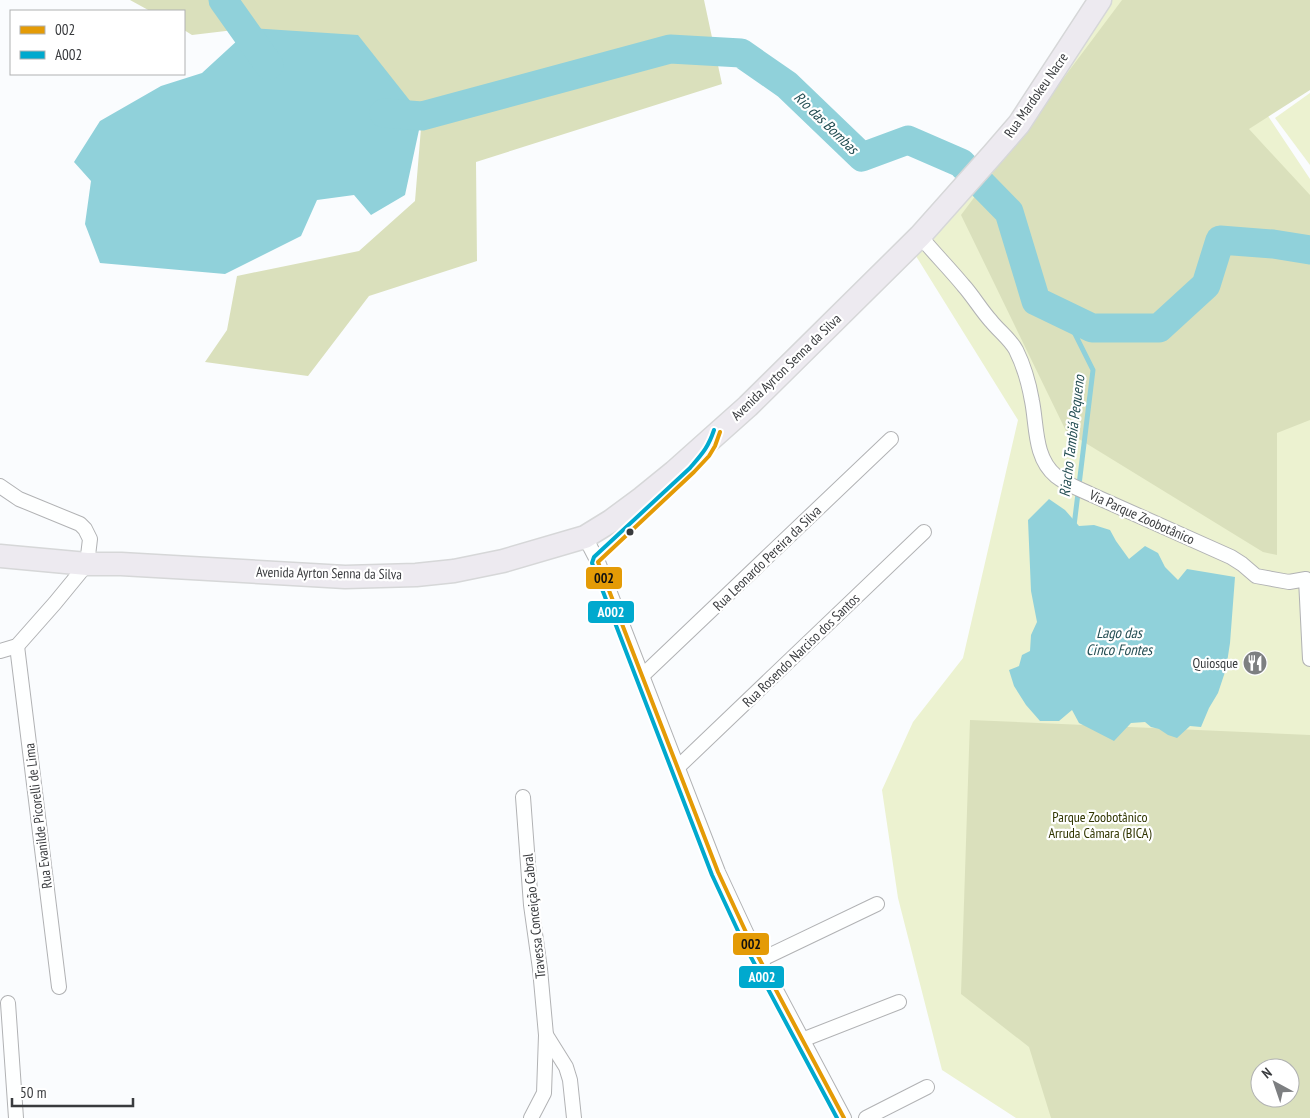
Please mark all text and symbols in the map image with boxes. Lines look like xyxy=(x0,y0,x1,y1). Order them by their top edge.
legend xyxy=(10,10,185,75)
text: 002 xyxy=(55,20,75,39)
text: A002 xyxy=(55,45,82,64)
street label: Rua Mardokeu Nacre xyxy=(1000,49,1072,141)
water label: Rio das Bombas xyxy=(790,87,864,159)
street label: Avenida Ayrton Senna da Silva xyxy=(727,310,845,424)
water label: Riacho Tambiá Pequeno xyxy=(1055,373,1089,498)
street label: Via Parque Zoobotânico xyxy=(1086,485,1197,548)
street label: Rua Leonardo Pereira da Silva xyxy=(709,502,825,614)
unlabelled marker xyxy=(625,527,635,537)
street label: Avenida Ayrton Senna da Silva xyxy=(256,563,402,583)
line badge: 002 xyxy=(585,566,623,590)
text: 002 xyxy=(594,569,614,587)
street label: Rua Rosendo Narciso dos Santos xyxy=(739,589,864,711)
line badge: A002 xyxy=(587,600,635,624)
text: A002 xyxy=(596,603,625,621)
water label: Lago das Cinco Fontes xyxy=(1086,623,1154,659)
restaurant icon: Quiosque xyxy=(1242,650,1268,676)
place label: Quiosque xyxy=(1193,654,1238,672)
street label: Rua Evanilde Picorelli de Lima xyxy=(20,742,56,890)
park label: Parque Zoobotânico Arruda Câmara (BICA) xyxy=(1048,808,1152,842)
street label: Travessa Conceição Cabral xyxy=(518,852,550,979)
line badge: 002 xyxy=(732,932,770,956)
text: 002 xyxy=(741,935,761,953)
line badge: A002 xyxy=(738,965,785,989)
text: A002 xyxy=(747,968,776,986)
north arrow xyxy=(1250,1058,1300,1108)
text: N xyxy=(1258,1064,1275,1082)
scale bar xyxy=(12,1076,134,1108)
text: 50 m xyxy=(20,1083,46,1102)

